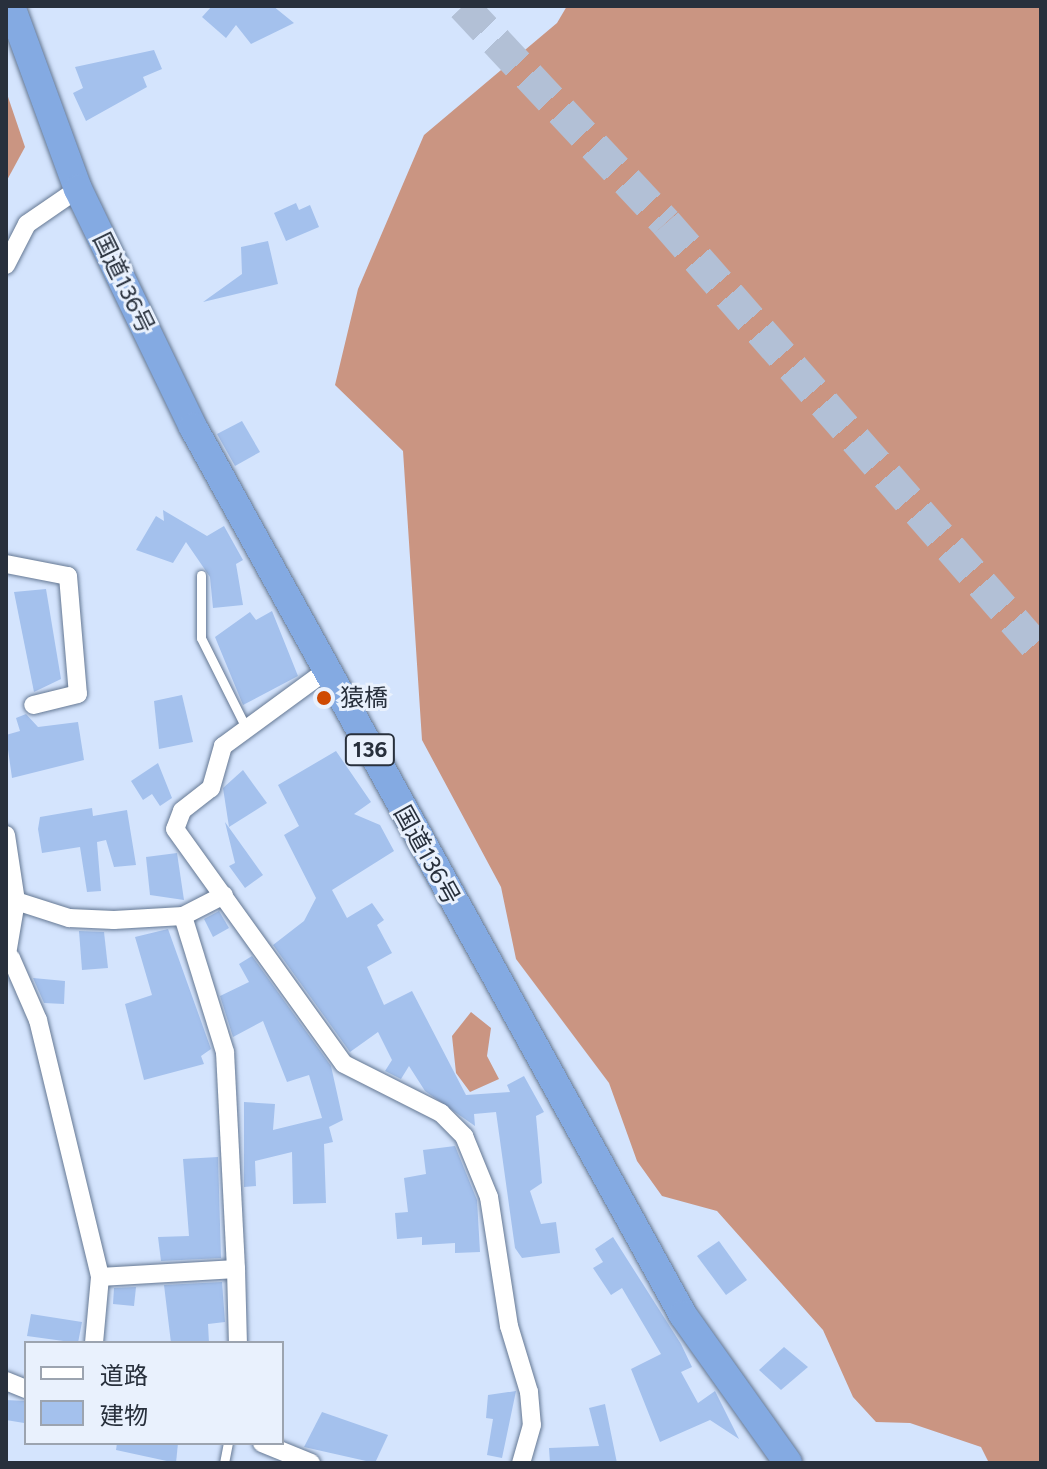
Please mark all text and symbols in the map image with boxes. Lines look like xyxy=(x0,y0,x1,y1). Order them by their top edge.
street label: 国道136号 xyxy=(87,228,161,338)
place label: 猿橋 xyxy=(340,684,388,712)
marker: 猿橋 xyxy=(315,689,333,707)
road number: 136 xyxy=(344,732,396,768)
street label: 国道136号 xyxy=(388,801,466,909)
legend xyxy=(24,1341,284,1445)
text: 道路 xyxy=(100,1361,148,1390)
text: 建物 xyxy=(100,1401,148,1430)

